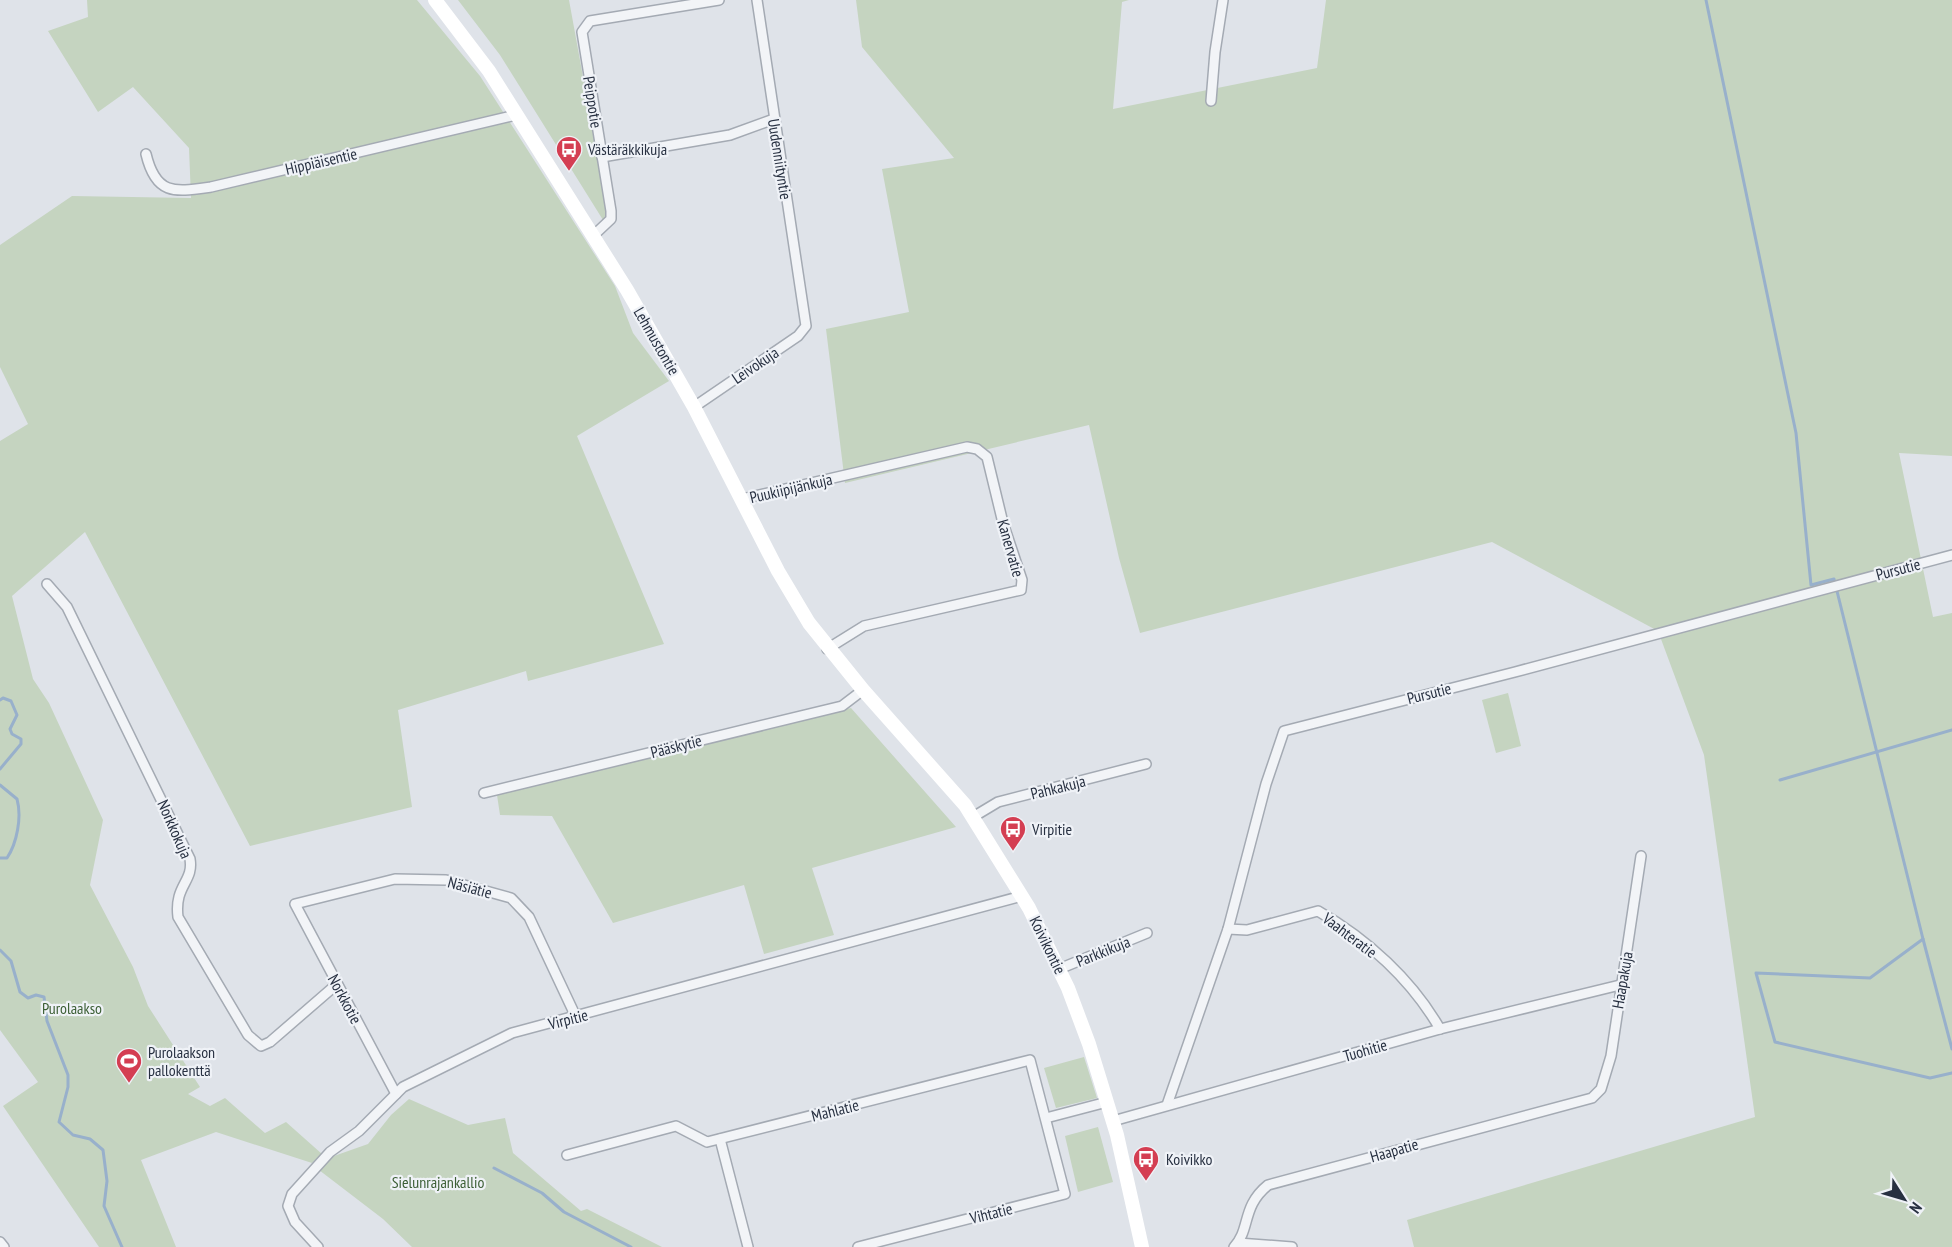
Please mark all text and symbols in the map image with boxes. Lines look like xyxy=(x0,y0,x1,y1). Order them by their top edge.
street label: Peippotie xyxy=(579,75,607,129)
street label: Uudenniityntie xyxy=(764,117,796,201)
bus stop icon: Västäräkkikuja xyxy=(554,134,584,172)
place label: Västäräkkikuja xyxy=(587,139,667,159)
street label: Hippiäisentie xyxy=(283,143,359,179)
street label: Lehmustontie xyxy=(630,304,684,378)
street label: Leivokuja xyxy=(728,342,782,388)
street label: Puukiipijänkuja xyxy=(748,469,834,507)
street label: Kanervatie xyxy=(993,517,1029,579)
street label: Pursutie xyxy=(1874,554,1922,584)
street label: Pursutie xyxy=(1405,678,1453,708)
street label: Pääskytie xyxy=(648,730,704,762)
street label: Pahkakuja xyxy=(1028,771,1088,803)
street label: Norkkokuja xyxy=(153,797,197,861)
bus stop icon: Virpitie xyxy=(998,814,1028,852)
place label: Virpitie xyxy=(1031,819,1072,839)
street label: Näsiätie xyxy=(446,872,494,902)
street label: Vaahteratie xyxy=(1318,908,1381,962)
street label: Koivikontie xyxy=(1025,913,1071,977)
street label: Parkkikuja xyxy=(1073,931,1133,971)
street label: Haapakuja xyxy=(1607,950,1637,1010)
street label: Norkkotie xyxy=(324,971,366,1027)
park label: Purolaakso xyxy=(42,998,102,1018)
street label: Virpitie xyxy=(545,1004,590,1034)
street label: Tuohitie xyxy=(1341,1034,1389,1066)
place label: Purolaakson pallokenttä xyxy=(148,1042,215,1080)
sports icon: Purolaakson pallokenttä xyxy=(114,1046,144,1084)
street label: Mahlatie xyxy=(809,1094,861,1126)
street label: Haapatie xyxy=(1368,1134,1420,1166)
bus stop icon: Koivikko xyxy=(1131,1144,1161,1182)
place label: Koivikko xyxy=(1166,1149,1213,1169)
north arrow xyxy=(1874,1169,1934,1229)
park label: Sielunrajankallio xyxy=(392,1172,484,1192)
street label: Vihtatie xyxy=(967,1198,1014,1228)
text: N xyxy=(1905,1199,1927,1217)

